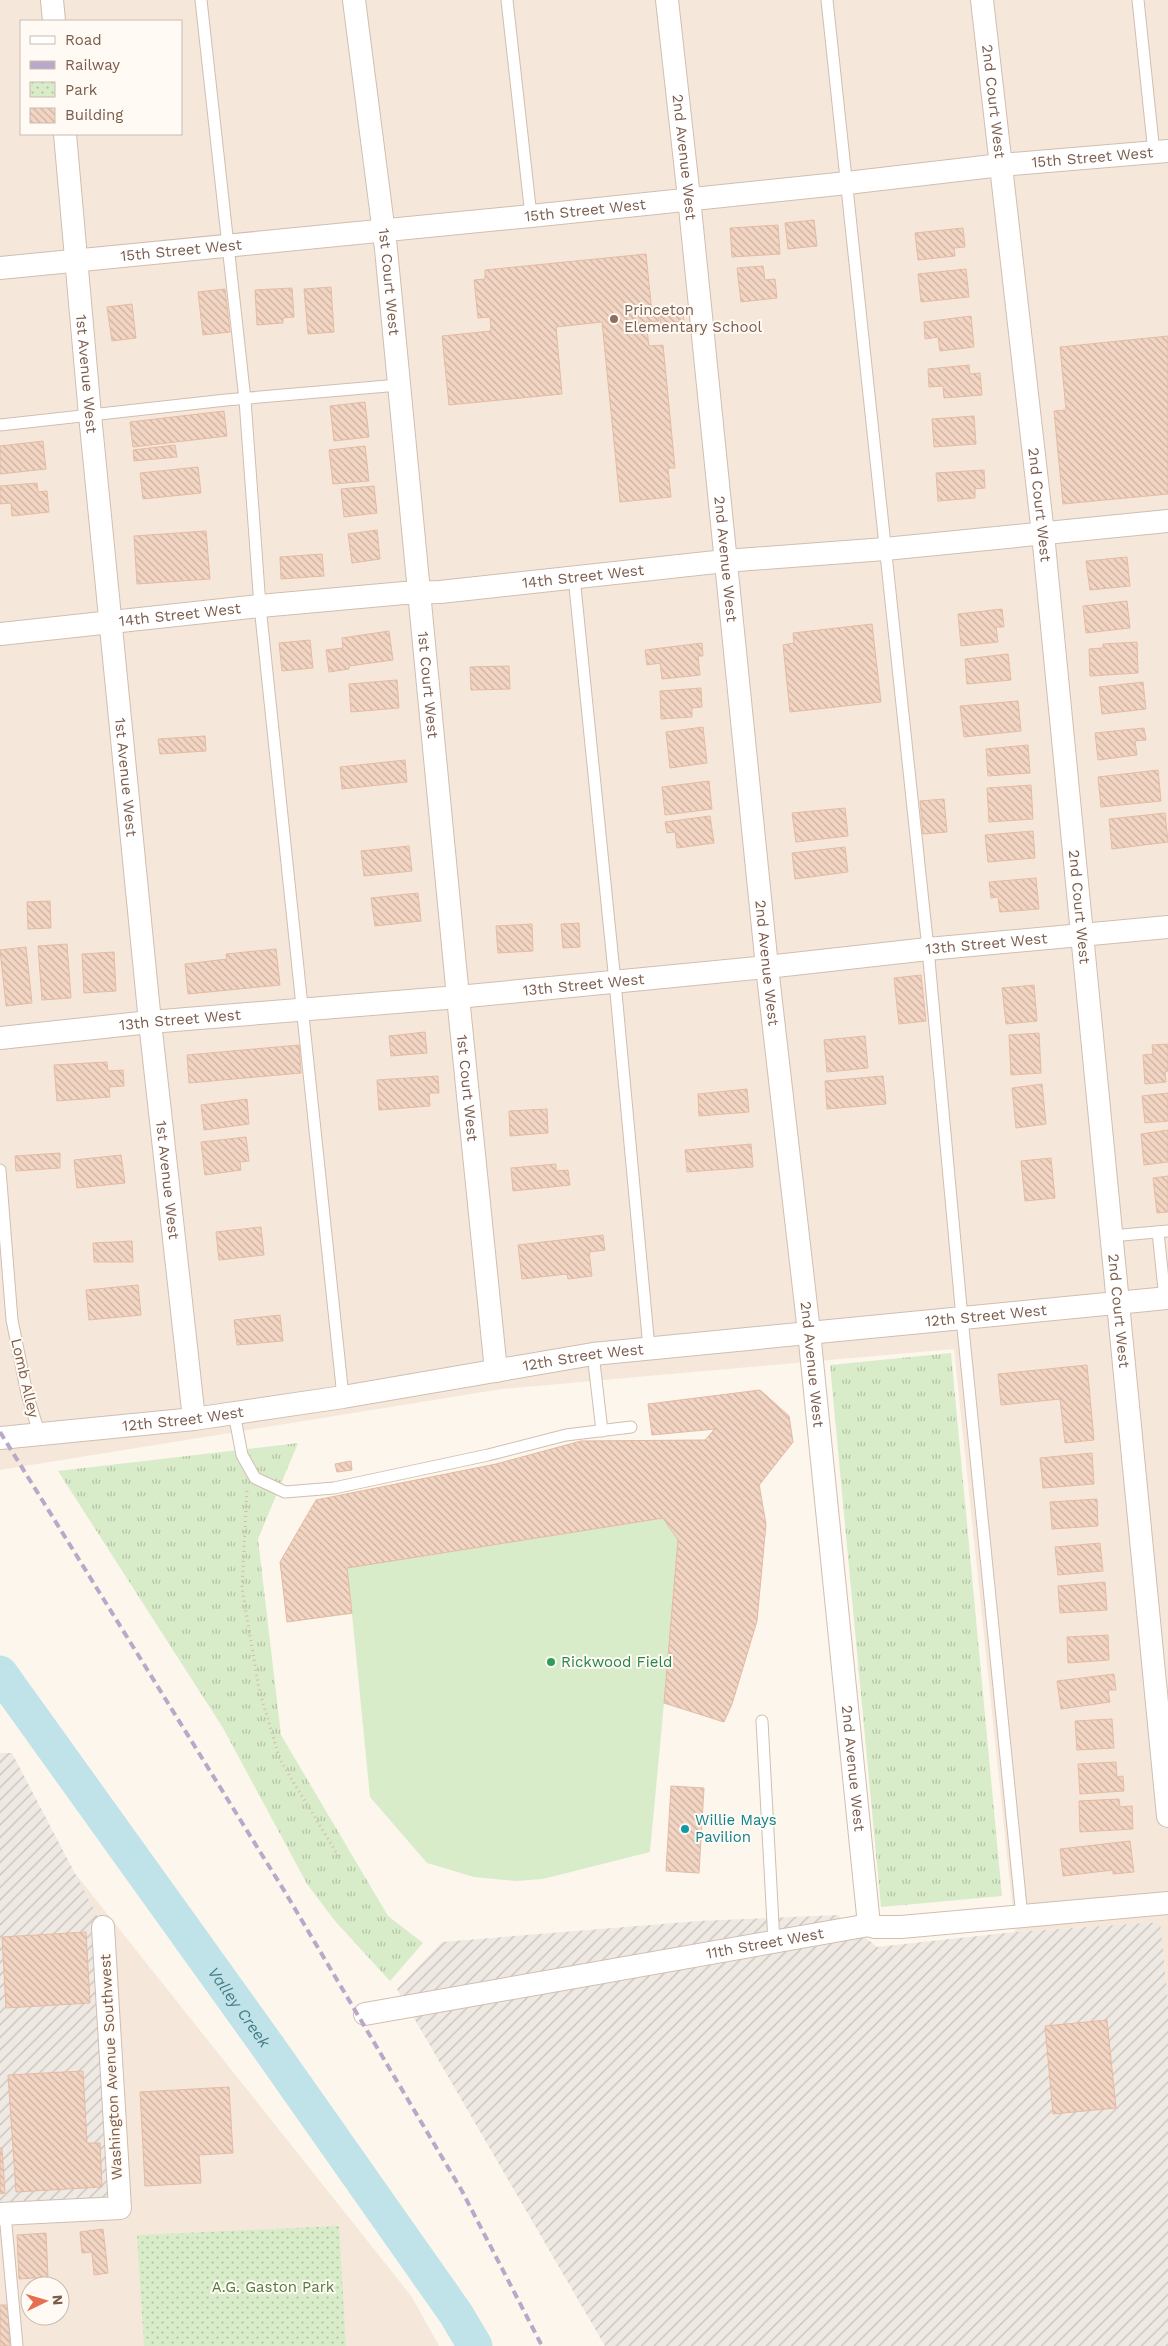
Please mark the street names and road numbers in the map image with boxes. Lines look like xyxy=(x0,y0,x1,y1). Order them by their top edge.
street label: 2nd Court West xyxy=(978,43,1009,160)
street label: 2nd Avenue West xyxy=(669,93,700,222)
street label: 15th Street West xyxy=(1031,143,1155,171)
street label: 15th Street West xyxy=(524,195,647,226)
street label: 1st Court West xyxy=(374,227,403,337)
street label: 15th Street West xyxy=(120,235,243,265)
street label: 1st Avenue West xyxy=(72,314,101,435)
street label: 2nd Court West xyxy=(1024,447,1055,563)
street label: 2nd Avenue West xyxy=(710,495,741,624)
street label: 14th Street West xyxy=(521,561,646,592)
street label: 14th Street West xyxy=(118,599,243,630)
street label: 1st Court West xyxy=(414,631,442,740)
street label: 1st Avenue West xyxy=(111,717,141,838)
street label: 2nd Court West xyxy=(1065,849,1094,965)
street label: 2nd Avenue West xyxy=(751,899,783,1027)
street label: 13th Street West xyxy=(925,929,1049,958)
street label: 13th Street West xyxy=(522,970,646,1000)
street label: 13th Street West xyxy=(118,1006,242,1034)
street label: 1st Court West xyxy=(453,1034,482,1143)
street label: 1st Avenue West xyxy=(152,1120,183,1241)
street label: 2nd Court West xyxy=(1104,1253,1133,1369)
street label: 2nd Avenue West xyxy=(797,1300,828,1429)
street label: 12th Street West xyxy=(924,1301,1048,1331)
street label: Lomb Alley xyxy=(7,1336,43,1420)
street label: 12th Street West xyxy=(521,1340,645,1375)
street label: 12th Street West xyxy=(122,1403,246,1435)
street label: 2nd Avenue West xyxy=(838,1704,869,1833)
street label: 11th Street West xyxy=(705,1924,826,1963)
street label: Washington Avenue Southwest xyxy=(96,1953,126,2181)

